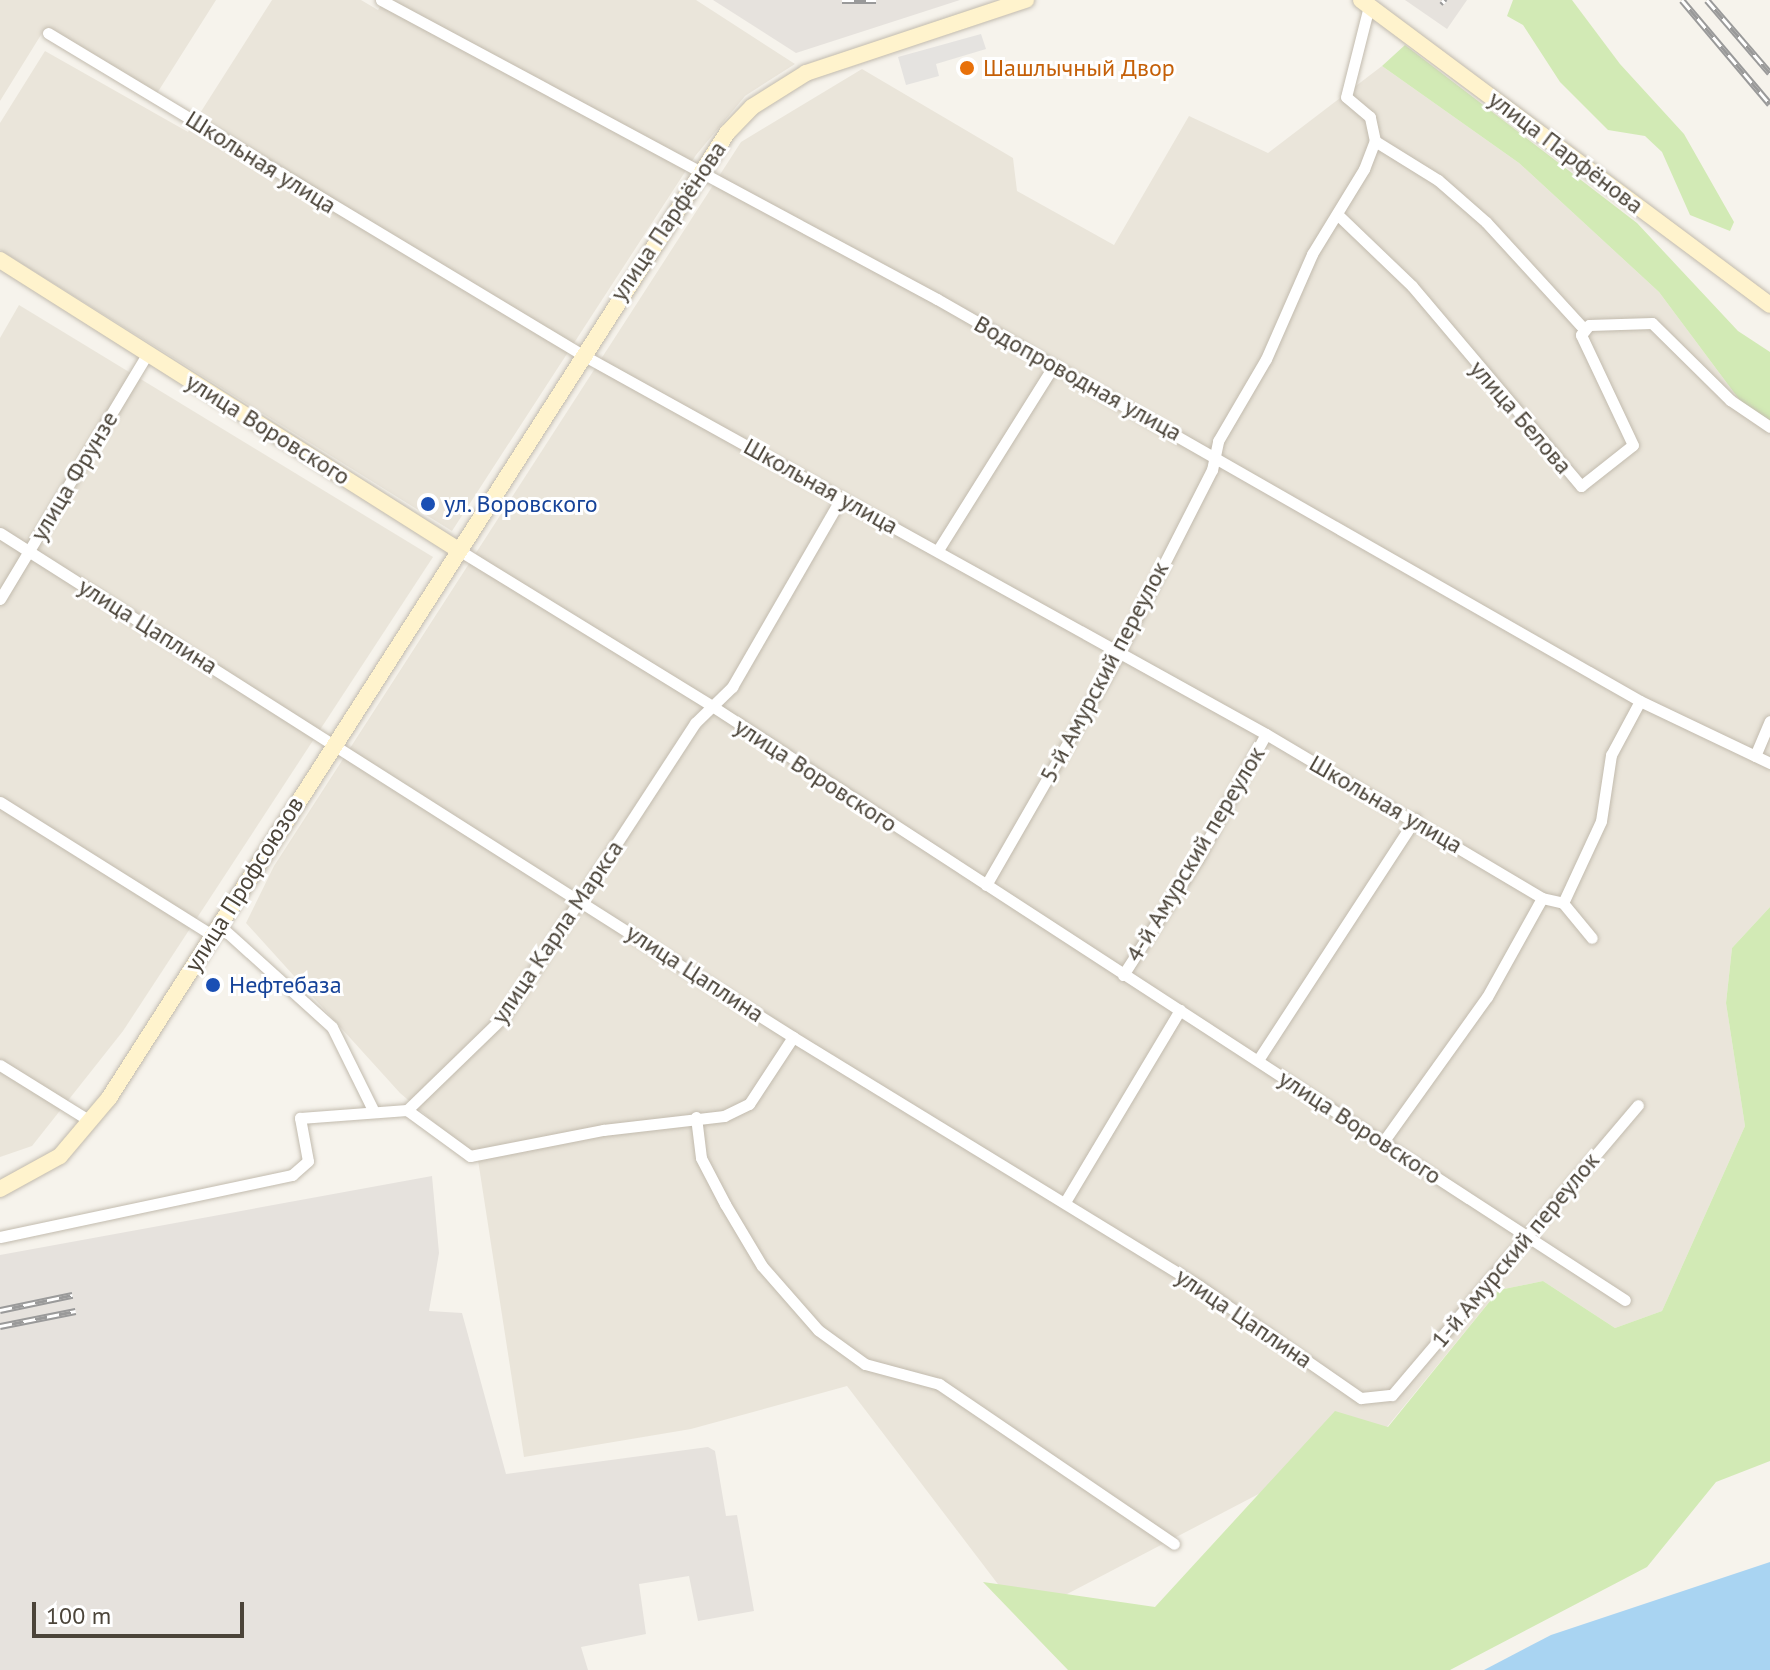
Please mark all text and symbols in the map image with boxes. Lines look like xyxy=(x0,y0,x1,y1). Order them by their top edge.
place label: Шашлычный Двор xyxy=(983,54,1175,82)
marker: Шашлычный Двор xyxy=(958,59,976,77)
street label: улица Парфёнова xyxy=(1483,84,1649,220)
street label: Школьная улица xyxy=(180,104,342,220)
street label: улица Парфёнова xyxy=(604,136,732,306)
street label: Водопроводная улица xyxy=(969,309,1187,447)
street label: улица Белова xyxy=(1464,354,1578,480)
street label: улица Воровского xyxy=(180,367,356,491)
street label: улица Фрунзе xyxy=(24,406,124,546)
street label: Школьная улица xyxy=(739,432,903,540)
place label: ул. Воровского xyxy=(444,490,599,518)
marker: ул. Воровского xyxy=(419,495,437,513)
street label: 5-й Амурский переулок xyxy=(1033,556,1175,788)
street label: улица Цаплина xyxy=(73,572,223,680)
street label: улица Воровского xyxy=(729,712,903,838)
street label: 4-й Амурский переулок xyxy=(1119,741,1271,967)
street label: Школьная улица xyxy=(1304,749,1468,859)
street label: улица Профсоюзов xyxy=(178,791,310,977)
street label: улица Карла Маркса xyxy=(485,835,629,1029)
street label: улица Цаплина xyxy=(621,918,769,1028)
place label: Нефтебаза xyxy=(229,971,342,999)
marker: Нефтебаза xyxy=(204,976,222,994)
street label: улица Воровского xyxy=(1273,1064,1447,1190)
street label: 1-й Амурский переулок xyxy=(1425,1146,1605,1354)
street label: улица Цаплина xyxy=(1170,1262,1318,1374)
scale bar xyxy=(36,1586,248,1636)
text: 100 m xyxy=(46,1600,111,1631)

